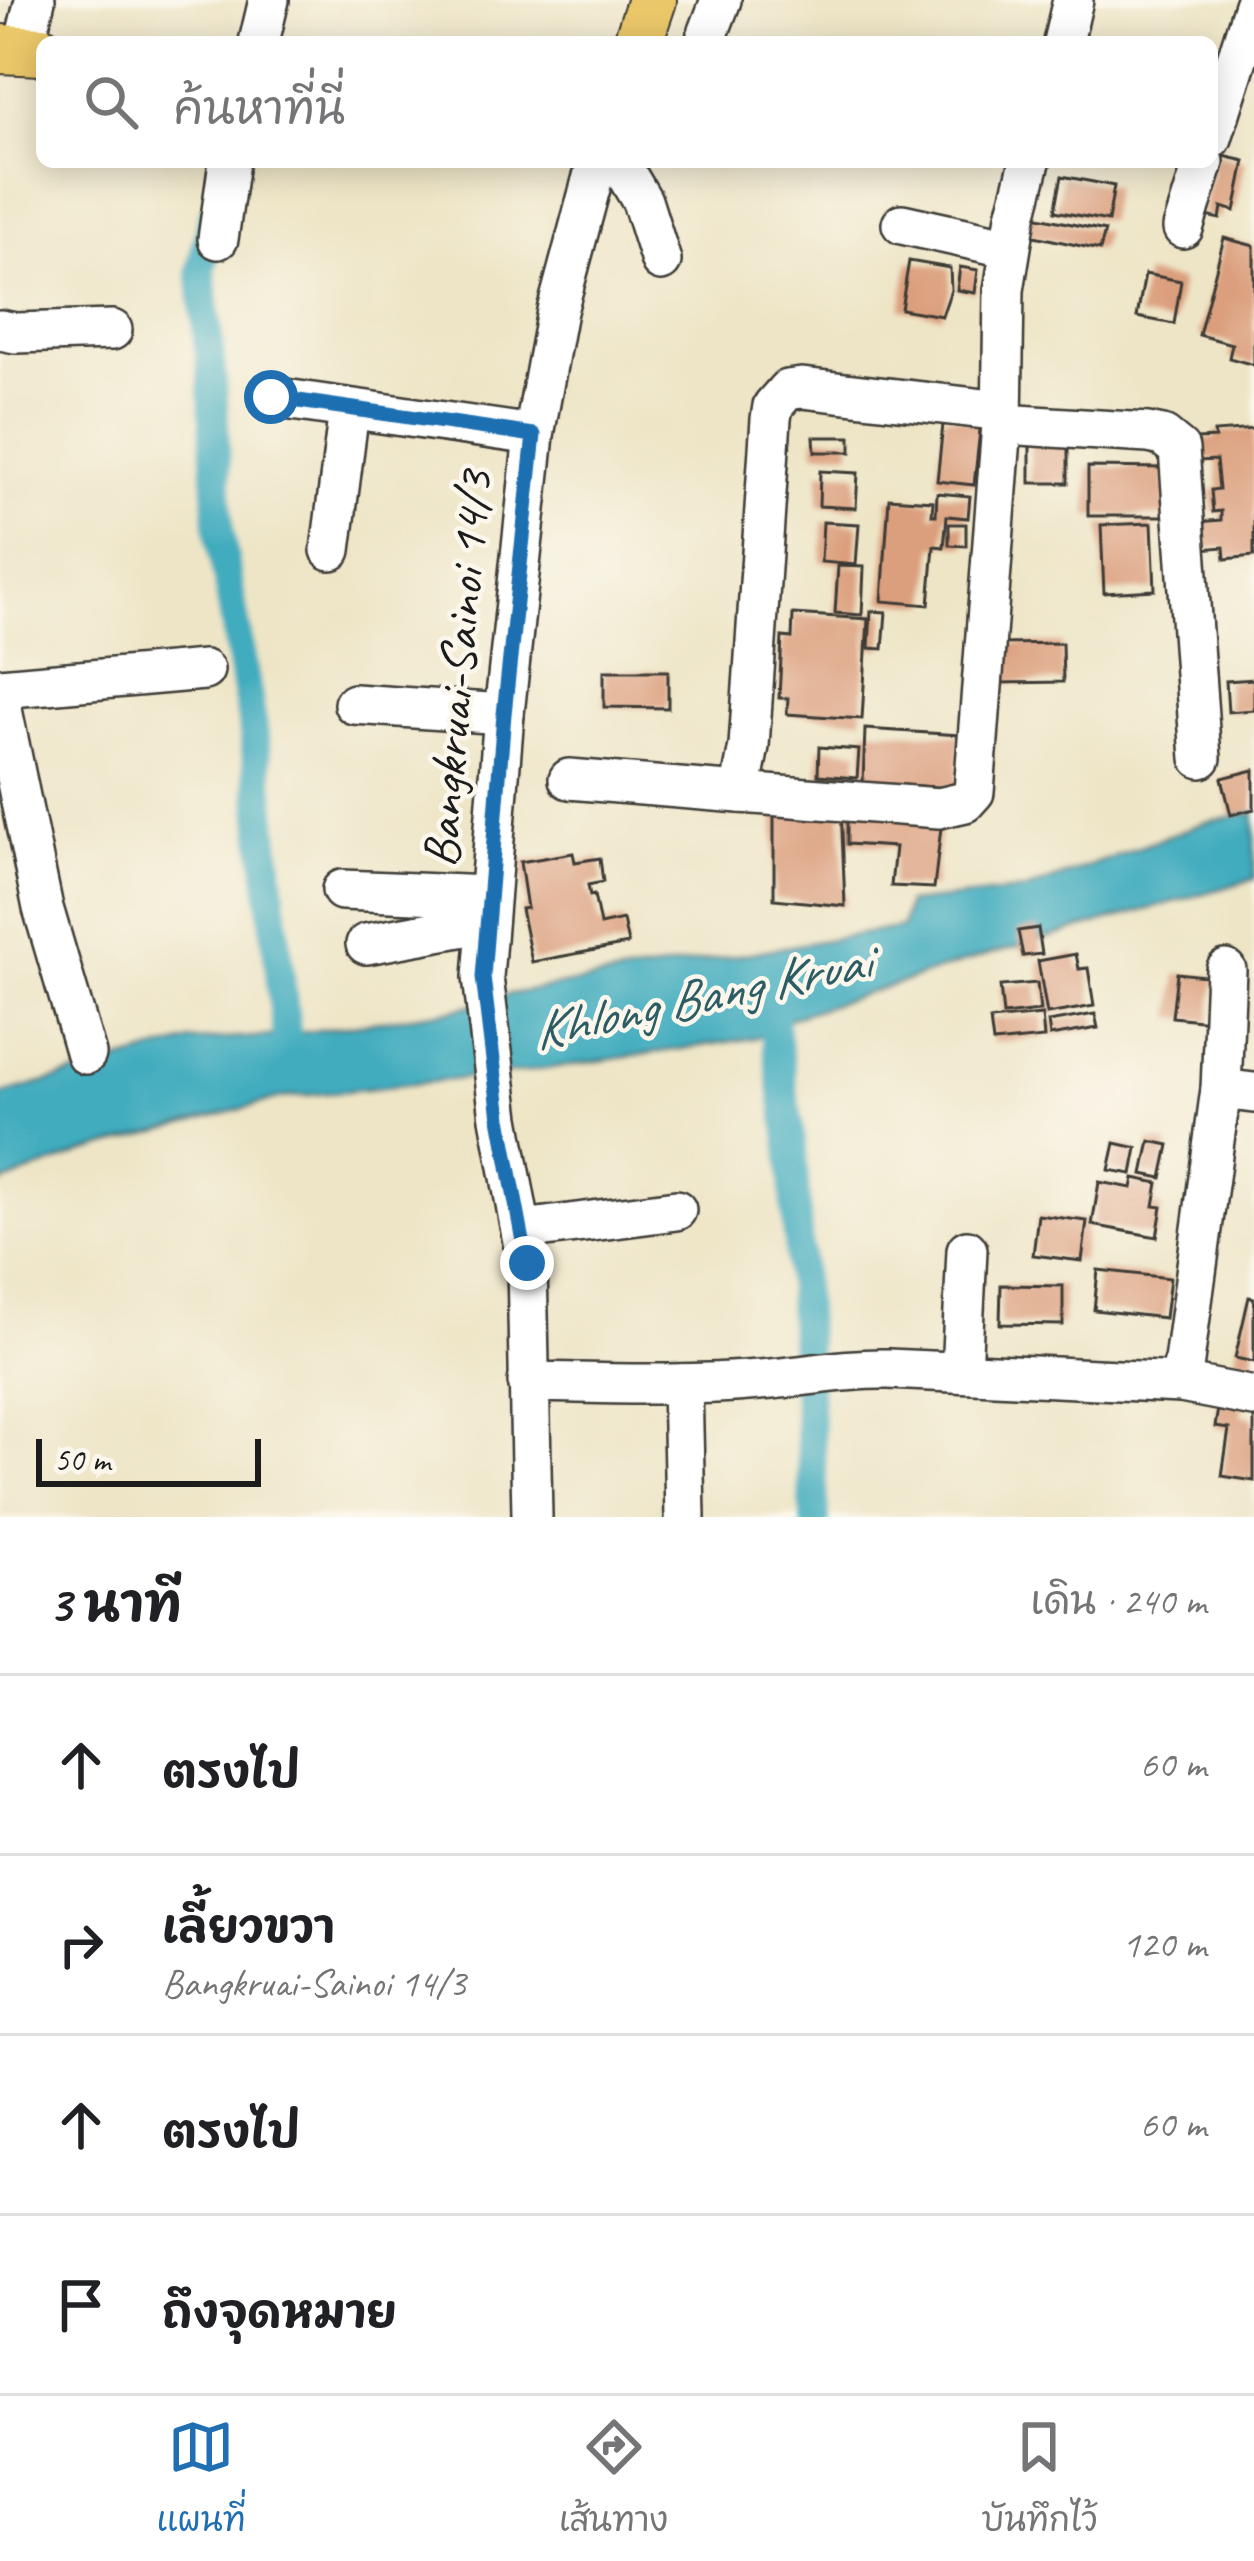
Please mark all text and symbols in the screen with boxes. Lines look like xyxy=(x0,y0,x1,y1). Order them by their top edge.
search box xyxy=(36,36,1218,168)
icon: search xyxy=(78,69,144,135)
text: ค้นหาที่นี่ xyxy=(174,81,345,138)
route start xyxy=(244,370,298,424)
street label: Bangkruai-Sainoi 14/3 xyxy=(408,465,506,870)
water label: Khlong Bang Kruai xyxy=(527,925,887,1065)
route end xyxy=(500,1236,554,1290)
scale bar xyxy=(36,1433,261,1486)
text: 50 m xyxy=(54,1439,110,1481)
text: 3 นาที xyxy=(48,1572,182,1636)
text: เดิน · 240 m xyxy=(1031,1577,1206,1626)
icon: ahead xyxy=(48,1732,114,1798)
text: 60 m xyxy=(1140,1740,1206,1789)
text: ตรงไป xyxy=(162,1744,300,1801)
text: เลี้ยวขวา xyxy=(162,1899,335,1956)
icon: right xyxy=(48,1912,114,1978)
text: 120 m xyxy=(1122,1920,1206,1969)
text: Bangkruai-Sainoi 14/3 xyxy=(162,1959,466,2008)
icon: ahead xyxy=(48,2092,114,2158)
text: 60 m xyxy=(1140,2100,1206,2149)
text: ตรงไป xyxy=(162,2104,300,2161)
icon: arrive xyxy=(48,2272,114,2338)
text: ถึงจุดหมาย xyxy=(162,2284,397,2341)
tab: แผนที่ xyxy=(157,2414,246,2544)
tab: เส้นทาง xyxy=(559,2414,668,2544)
tab: บันทึกไว้ xyxy=(981,2414,1097,2544)

